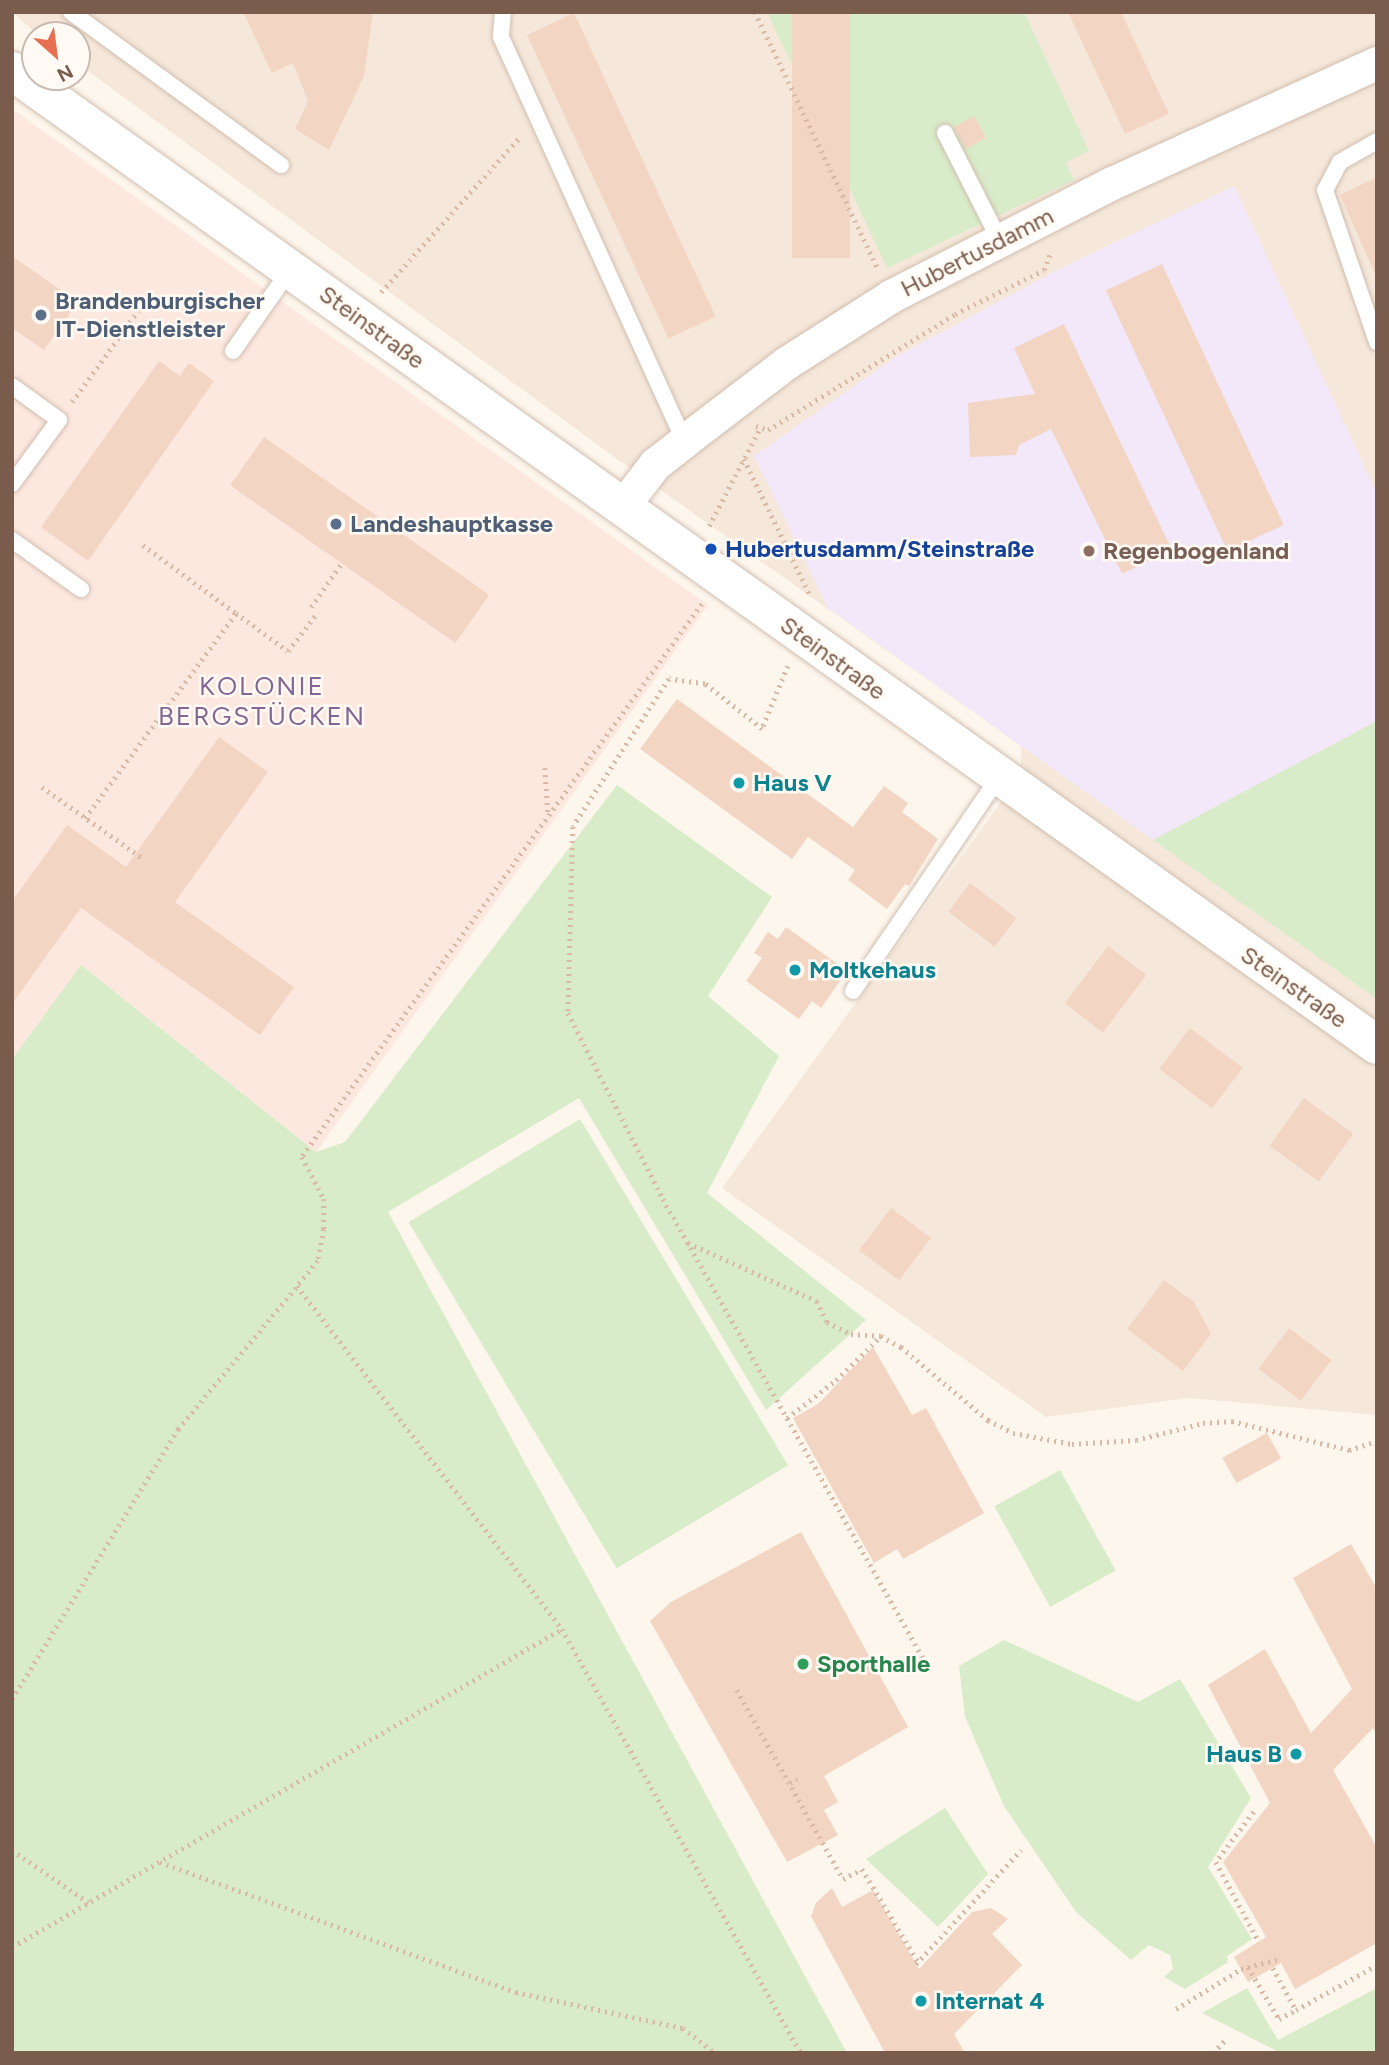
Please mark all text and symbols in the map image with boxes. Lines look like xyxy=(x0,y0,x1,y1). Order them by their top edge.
north arrow xyxy=(21,21,91,91)
text: N xyxy=(53,60,77,87)
street label: Hubertusdamm xyxy=(896,201,1058,303)
street label: Steinstraße xyxy=(314,279,430,375)
place label: Brandenburgischer IT-Dienstleister xyxy=(55,287,265,343)
marker: Brandenburgischer IT-Dienstleister xyxy=(33,307,49,323)
place label: Landeshauptkasse xyxy=(350,510,553,538)
marker: Landeshauptkasse xyxy=(328,516,344,532)
place label: Hubertusdamm/Steinstraße xyxy=(725,535,1034,563)
place label: Regenbogenland xyxy=(1103,537,1289,565)
marker: Hubertusdamm/Steinstraße xyxy=(703,541,719,557)
marker: Regenbogenland xyxy=(1081,543,1097,559)
street label: Steinstraße xyxy=(775,610,891,706)
district label: KOLONIE BERGSTÜCKEN xyxy=(159,671,365,732)
place label: Haus V xyxy=(753,769,832,797)
marker: Haus V xyxy=(731,775,747,791)
street label: Steinstraße xyxy=(1235,940,1353,1034)
place label: Moltkehaus xyxy=(809,956,936,984)
marker: Moltkehaus xyxy=(787,962,803,978)
place label: Sporthalle xyxy=(817,1650,930,1678)
marker: Sporthalle xyxy=(795,1656,811,1672)
place label: Haus B xyxy=(1206,1740,1282,1768)
marker: Haus B xyxy=(1288,1746,1304,1762)
place label: Internat 4 xyxy=(935,1987,1044,2015)
marker: Internat 4 xyxy=(913,1993,929,2009)

